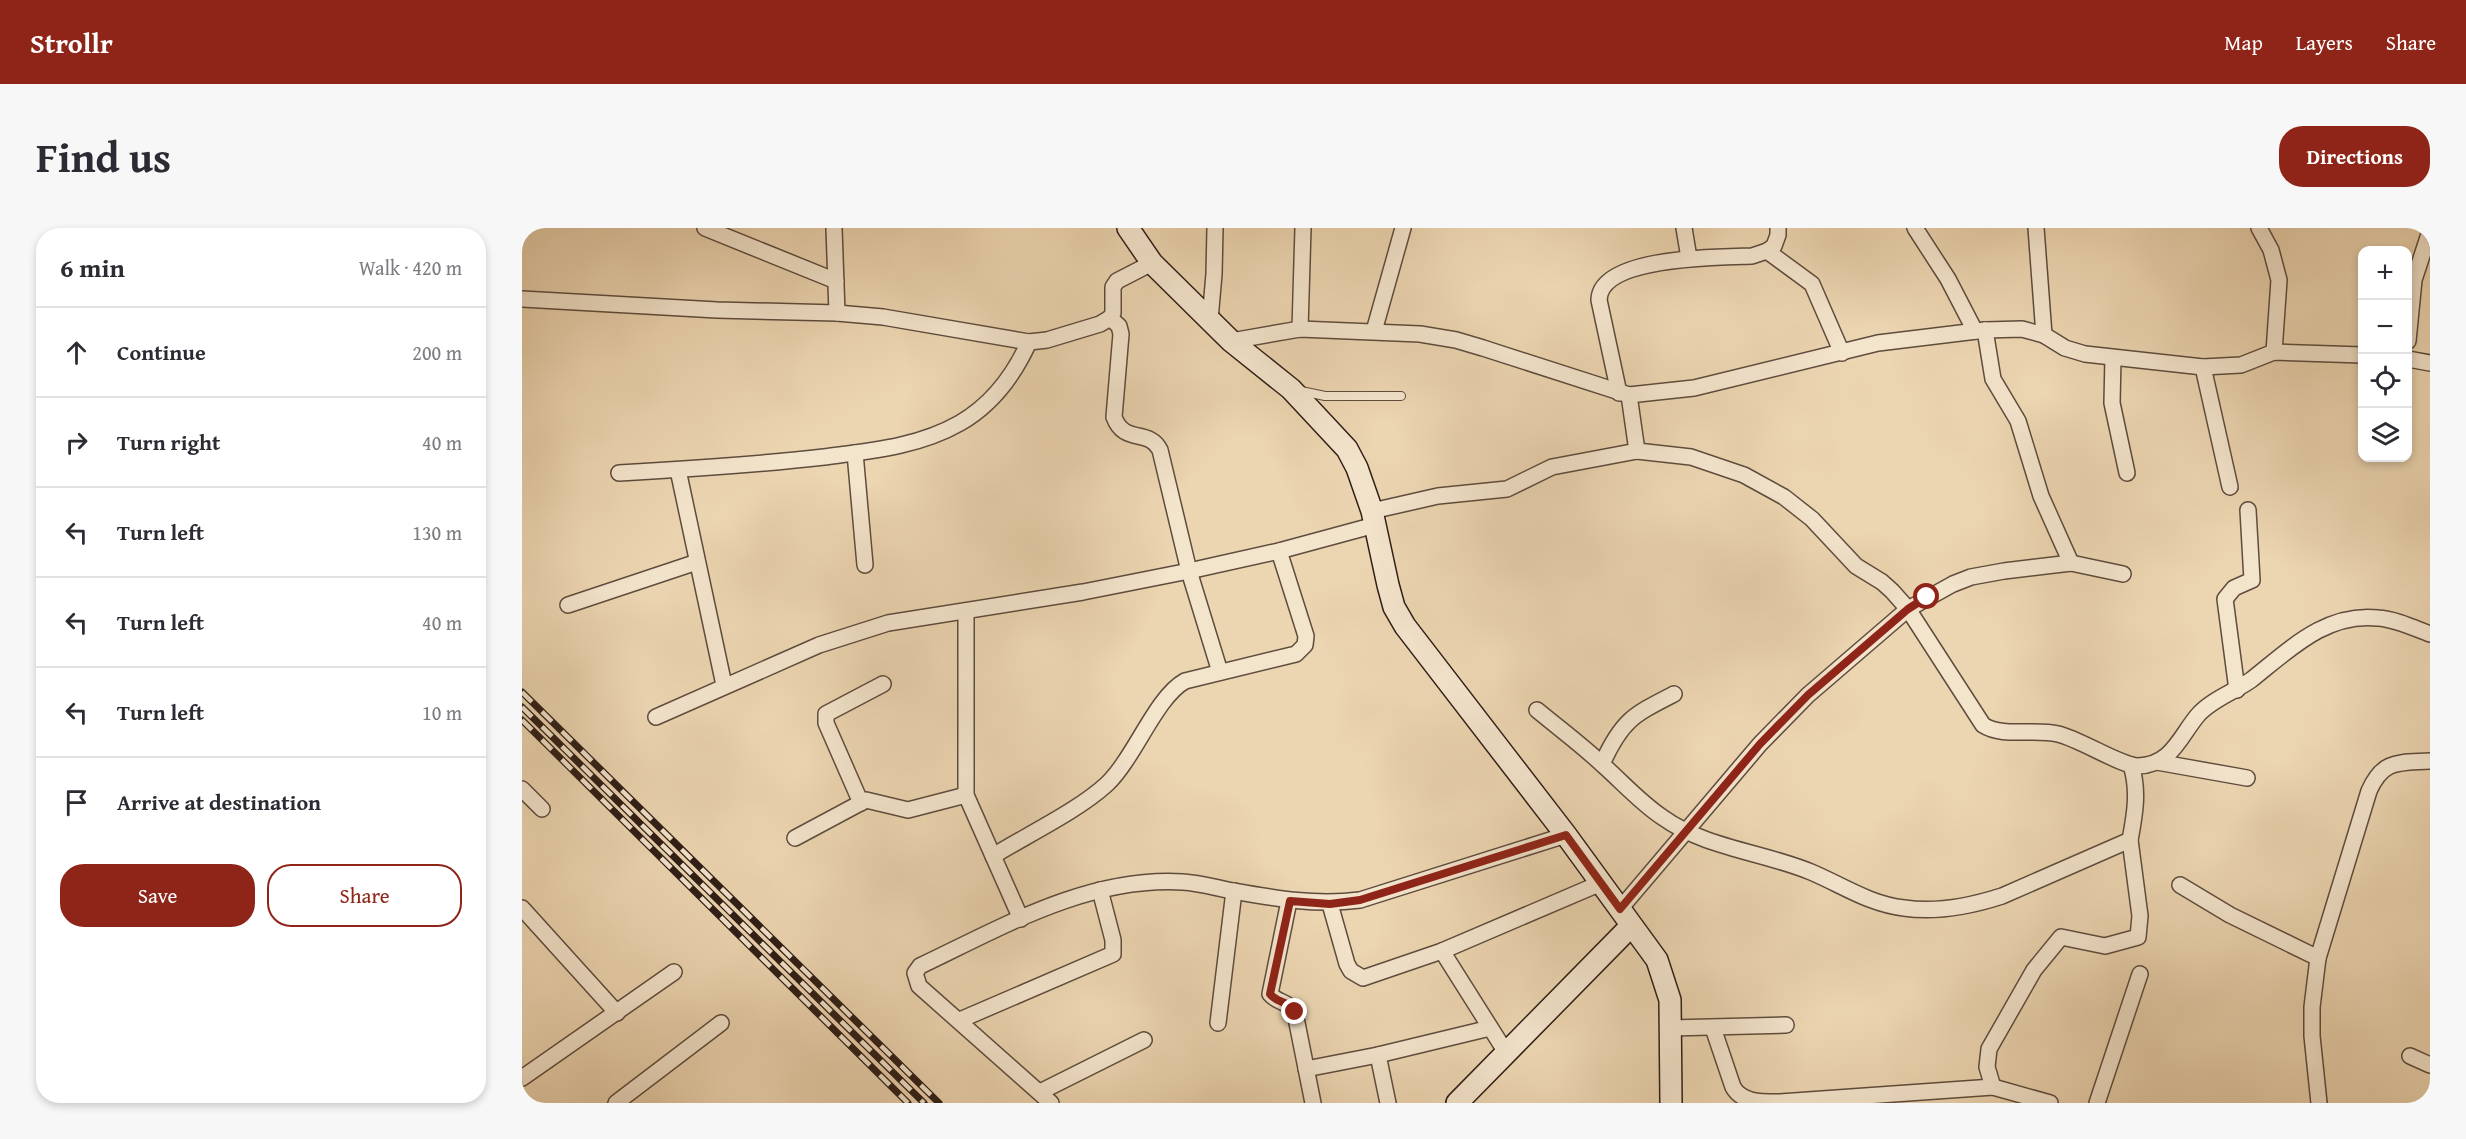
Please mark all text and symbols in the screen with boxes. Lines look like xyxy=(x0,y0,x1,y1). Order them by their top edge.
text: Strollr xyxy=(30,22,113,63)
text: Map xyxy=(2224,27,2263,58)
text: Layers xyxy=(2296,27,2353,58)
text: Share xyxy=(2386,27,2436,58)
text: Find us xyxy=(36,126,171,187)
button: Directions xyxy=(2279,126,2430,187)
map controls xyxy=(2358,246,2412,462)
button: + xyxy=(2358,246,2412,300)
text: 6 min xyxy=(60,248,125,287)
text: Walk · 420 m xyxy=(359,253,462,282)
button: − xyxy=(2358,300,2412,354)
icon: ahead xyxy=(60,336,93,369)
text: Continue xyxy=(117,336,206,368)
text: 200 m xyxy=(412,338,462,367)
button: locate xyxy=(2358,354,2412,408)
button: layers xyxy=(2358,408,2412,462)
icon: right xyxy=(60,426,93,459)
text: Turn right xyxy=(117,426,220,458)
text: 40 m xyxy=(422,428,462,457)
icon: left xyxy=(60,516,93,549)
text: Turn left xyxy=(117,516,204,548)
text: 130 m xyxy=(412,518,462,547)
route start xyxy=(1913,583,1939,609)
icon: left xyxy=(60,606,93,639)
text: Turn left xyxy=(117,606,204,638)
text: 40 m xyxy=(422,608,462,637)
icon: left xyxy=(60,696,93,729)
text: Turn left xyxy=(117,696,204,728)
text: 10 m xyxy=(422,698,462,727)
icon: arrive xyxy=(60,786,93,819)
text: Arrive at destination xyxy=(117,786,321,818)
button: Save xyxy=(60,864,255,927)
button: Share xyxy=(267,864,462,927)
route end xyxy=(1281,998,1307,1024)

